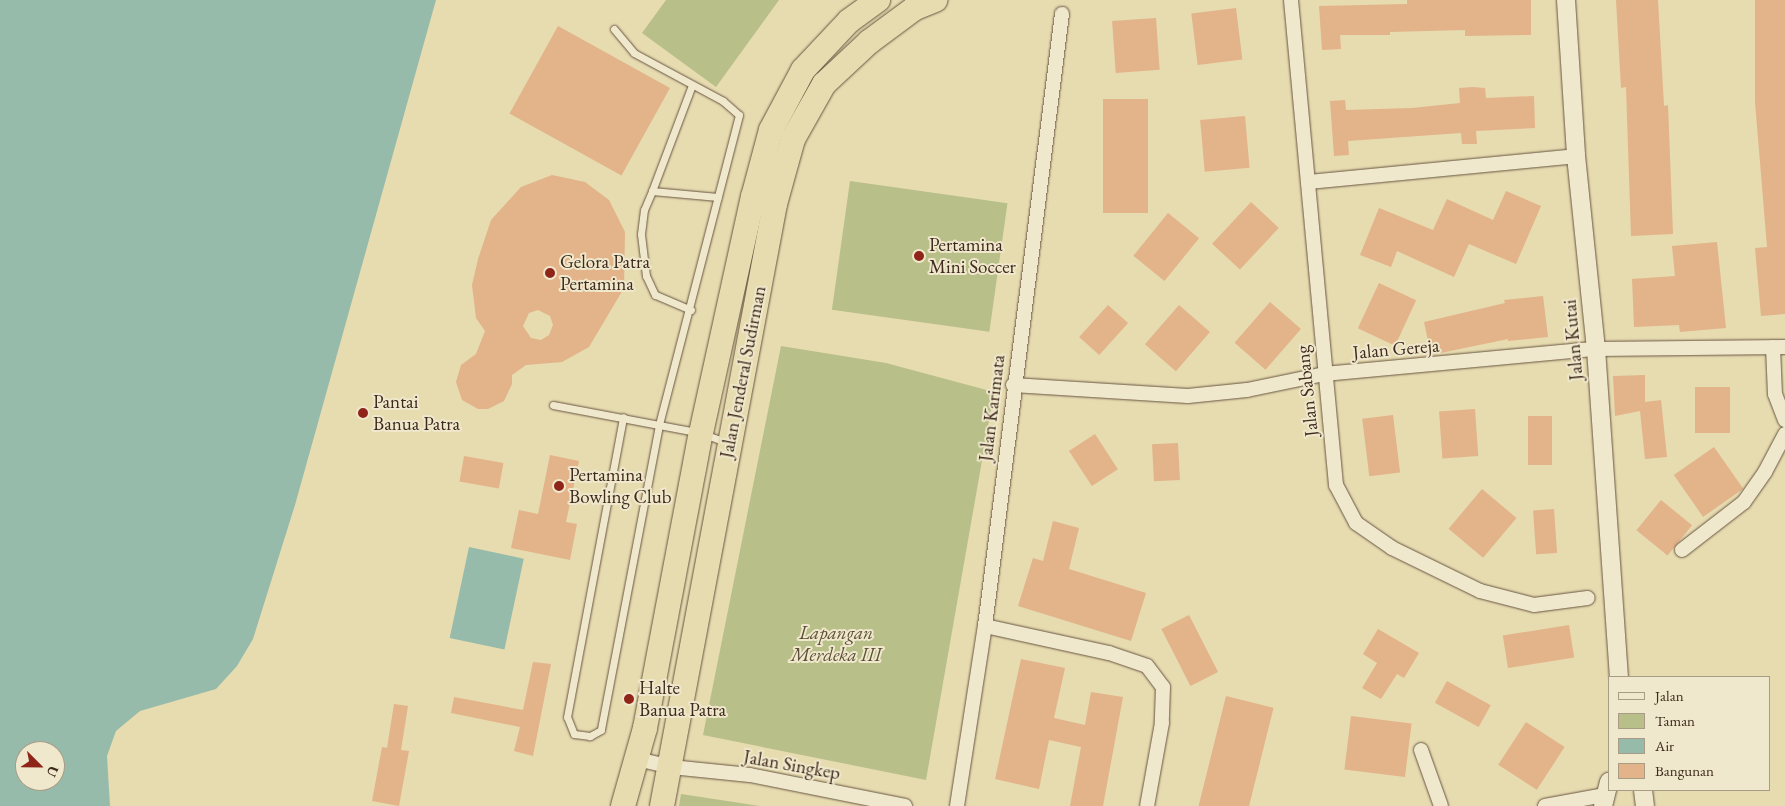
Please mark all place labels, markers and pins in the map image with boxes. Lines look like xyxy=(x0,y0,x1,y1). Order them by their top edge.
place label: Pertamina Mini Soccer xyxy=(929,234,1016,278)
marker: Pertamina Mini Soccer xyxy=(913,250,925,262)
place label: Gelora Patra Pertamina xyxy=(560,251,650,295)
marker: Gelora Patra Pertamina xyxy=(544,267,556,279)
place label: Pantai Banua Patra xyxy=(373,391,460,435)
marker: Pantai Banua Patra xyxy=(357,407,369,419)
place label: Pertamina Bowling Club xyxy=(569,464,671,508)
marker: Pertamina Bowling Club xyxy=(553,480,565,492)
place label: Halte Banua Patra xyxy=(639,677,726,721)
marker: Halte Banua Patra xyxy=(623,693,635,705)

